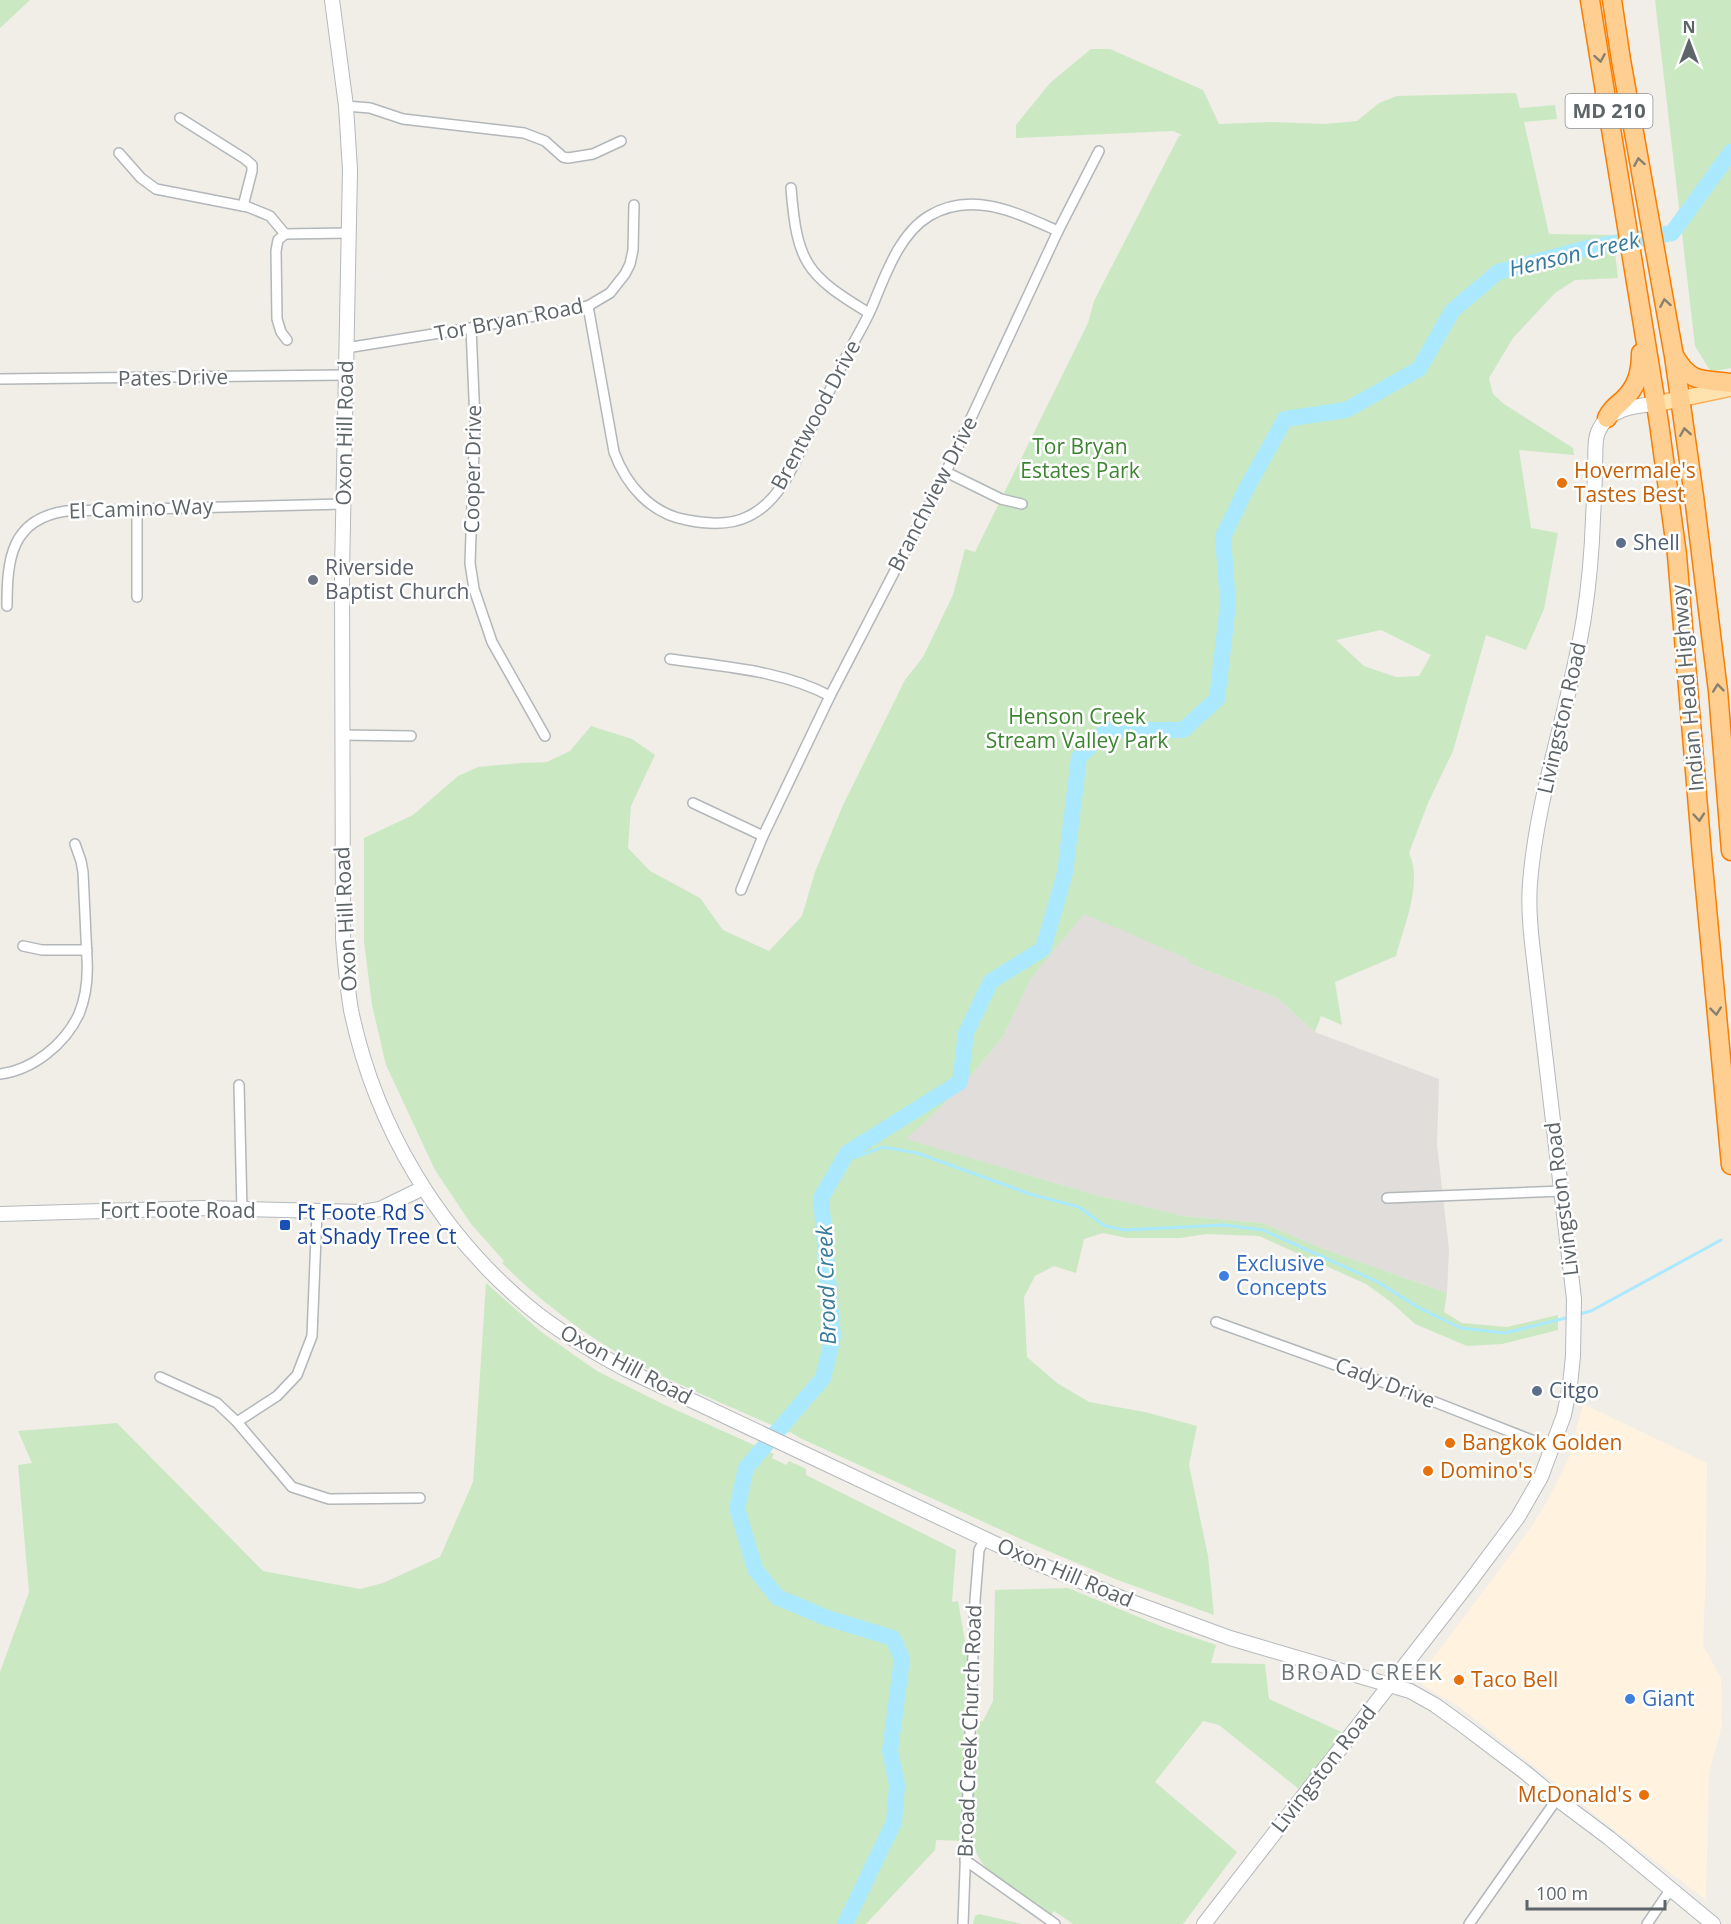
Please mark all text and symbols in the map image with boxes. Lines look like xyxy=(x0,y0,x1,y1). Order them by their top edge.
north arrow xyxy=(1659,12,1719,72)
text: N xyxy=(1682,16,1696,38)
one-way arrow xyxy=(1593,52,1606,62)
road number: MD 210 xyxy=(1566,94,1652,128)
one-way arrow xyxy=(1633,157,1646,167)
water label: Henson Creek xyxy=(1506,223,1643,283)
street label: Tor Bryan Road xyxy=(432,291,586,347)
one-way arrow xyxy=(1659,298,1672,308)
street label: Brentwood Drive xyxy=(764,335,866,494)
street label: Oxon Hill Road xyxy=(329,360,359,506)
street label: Pates Drive xyxy=(118,362,228,392)
street label: Cooper Drive xyxy=(457,404,487,534)
street label: Branchview Drive xyxy=(881,411,983,576)
one-way arrow xyxy=(1679,427,1691,437)
park label: Tor Bryan Estates Park xyxy=(1020,432,1140,484)
place label: Hovermale's Tastes Best xyxy=(1574,456,1696,508)
marker: Hovermale's Tastes Best xyxy=(1555,476,1569,490)
street label: El Camino Way xyxy=(68,491,214,525)
place label: Shell xyxy=(1633,528,1680,556)
marker: Shell xyxy=(1614,536,1628,550)
place label: Riverside Baptist Church xyxy=(325,553,469,605)
marker: Riverside Baptist Church xyxy=(306,573,320,587)
street label: Indian Head Highway xyxy=(1664,583,1710,793)
street label: Livingston Road xyxy=(1530,639,1592,796)
one-way arrow xyxy=(1712,683,1725,693)
park label: Henson Creek Stream Valley Park xyxy=(986,702,1168,754)
one-way arrow xyxy=(1692,813,1705,822)
street label: Oxon Hill Road xyxy=(327,846,363,992)
one-way arrow xyxy=(1709,1007,1722,1016)
street label: Livingston Road xyxy=(1538,1121,1584,1278)
street label: Fort Foote Road xyxy=(100,1196,256,1224)
place label: Ft Foote Rd S at Shady Tree Ct xyxy=(297,1198,456,1250)
marker: Ft Foote Rd S at Shady Tree Ct xyxy=(278,1218,292,1232)
water label: Broad Creek xyxy=(808,1224,842,1345)
place label: Exclusive Concepts xyxy=(1236,1249,1327,1301)
marker: Exclusive Concepts xyxy=(1217,1269,1231,1283)
street label: Oxon Hill Road xyxy=(556,1318,697,1411)
street label: Cady Drive xyxy=(1331,1350,1439,1414)
place label: Citgo xyxy=(1549,1376,1599,1404)
marker: Citgo xyxy=(1530,1384,1544,1398)
place label: Bangkok Golden xyxy=(1462,1428,1622,1456)
marker: Bangkok Golden xyxy=(1443,1436,1457,1450)
place label: Domino's xyxy=(1440,1456,1533,1484)
marker: Domino's xyxy=(1421,1464,1435,1478)
street label: Oxon Hill Road xyxy=(993,1531,1138,1613)
street label: Broad Creek Church Road xyxy=(951,1604,987,1858)
district label: BROAD CREEK xyxy=(1281,1656,1443,1686)
place label: Taco Bell xyxy=(1471,1665,1558,1693)
marker: Taco Bell xyxy=(1452,1673,1466,1687)
place label: Giant xyxy=(1642,1684,1695,1712)
marker: Giant xyxy=(1623,1692,1637,1706)
street label: Livingston Road xyxy=(1264,1699,1382,1838)
place label: McDonald's xyxy=(1518,1780,1632,1808)
marker: McDonald's xyxy=(1637,1788,1651,1802)
scale bar xyxy=(1527,1873,1665,1911)
text: 100 m xyxy=(1536,1881,1588,1905)

